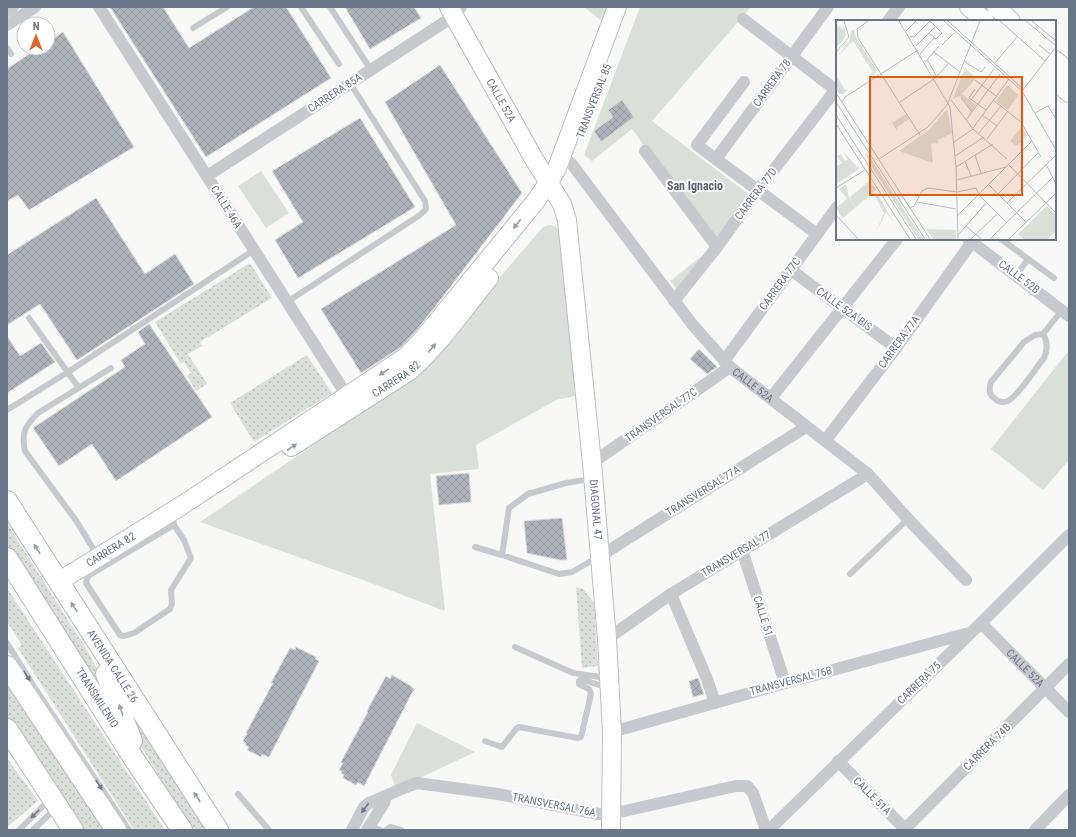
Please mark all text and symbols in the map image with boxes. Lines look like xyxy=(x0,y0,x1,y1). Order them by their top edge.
north arrow xyxy=(16,16,56,56)
text: N xyxy=(33,20,40,33)
inset map xyxy=(836,20,1056,240)
street label: CARRERA 78 xyxy=(750,57,794,109)
street label: TRANSVERSAL 85 xyxy=(574,62,614,140)
street label: CARRERA 85A xyxy=(306,70,365,115)
street label: CALLE 52A xyxy=(484,76,519,125)
street label: CARRERA 77D xyxy=(732,165,780,223)
district label: San Ignacio xyxy=(667,179,723,193)
street label: CALLE 46A xyxy=(208,183,245,231)
one-way arrow xyxy=(512,219,521,230)
street label: CARRERA 77C xyxy=(757,255,803,313)
street label: CALLE 52B xyxy=(996,257,1042,297)
street label: CALLE 52A BIS xyxy=(814,285,874,334)
street label: CARRERA 77A xyxy=(876,313,923,371)
one-way arrow xyxy=(427,344,436,353)
street label: CARRERA 82 xyxy=(369,358,423,400)
street label: CALLE 52A xyxy=(730,365,777,405)
one-way arrow xyxy=(379,368,389,376)
street label: TRANSVERSAL 77C xyxy=(623,385,699,445)
one-way arrow xyxy=(287,443,297,451)
street label: TRANSVERSAL 77A xyxy=(664,463,743,519)
street label: DIAGONAL 47 xyxy=(587,479,605,540)
street label: TRANSVERSAL 77 xyxy=(699,528,773,580)
street label: CARRERA 82 xyxy=(84,529,138,569)
one-way arrow xyxy=(34,543,41,555)
street label: CALLE 51 xyxy=(750,594,776,638)
one-way arrow xyxy=(70,602,78,612)
street label: AVENIDA CALLE 26 xyxy=(85,627,141,705)
street label: CALLE 52A xyxy=(1004,646,1047,690)
street label: CARRERA 75 xyxy=(895,659,943,707)
street label: TRANSVERSAL 76B xyxy=(748,664,834,698)
street label: TRANSMILENIO xyxy=(73,666,121,730)
one-way arrow xyxy=(24,670,31,682)
one-way arrow xyxy=(117,703,123,715)
street label: CARRERA 74B xyxy=(961,721,1013,773)
street label: CALLE 51A xyxy=(850,774,894,818)
one-way arrow xyxy=(95,780,103,790)
street label: TRANSVERSAL 76A xyxy=(511,791,598,820)
one-way arrow xyxy=(193,792,201,802)
one-way arrow xyxy=(361,803,369,814)
one-way arrow xyxy=(30,809,40,819)

